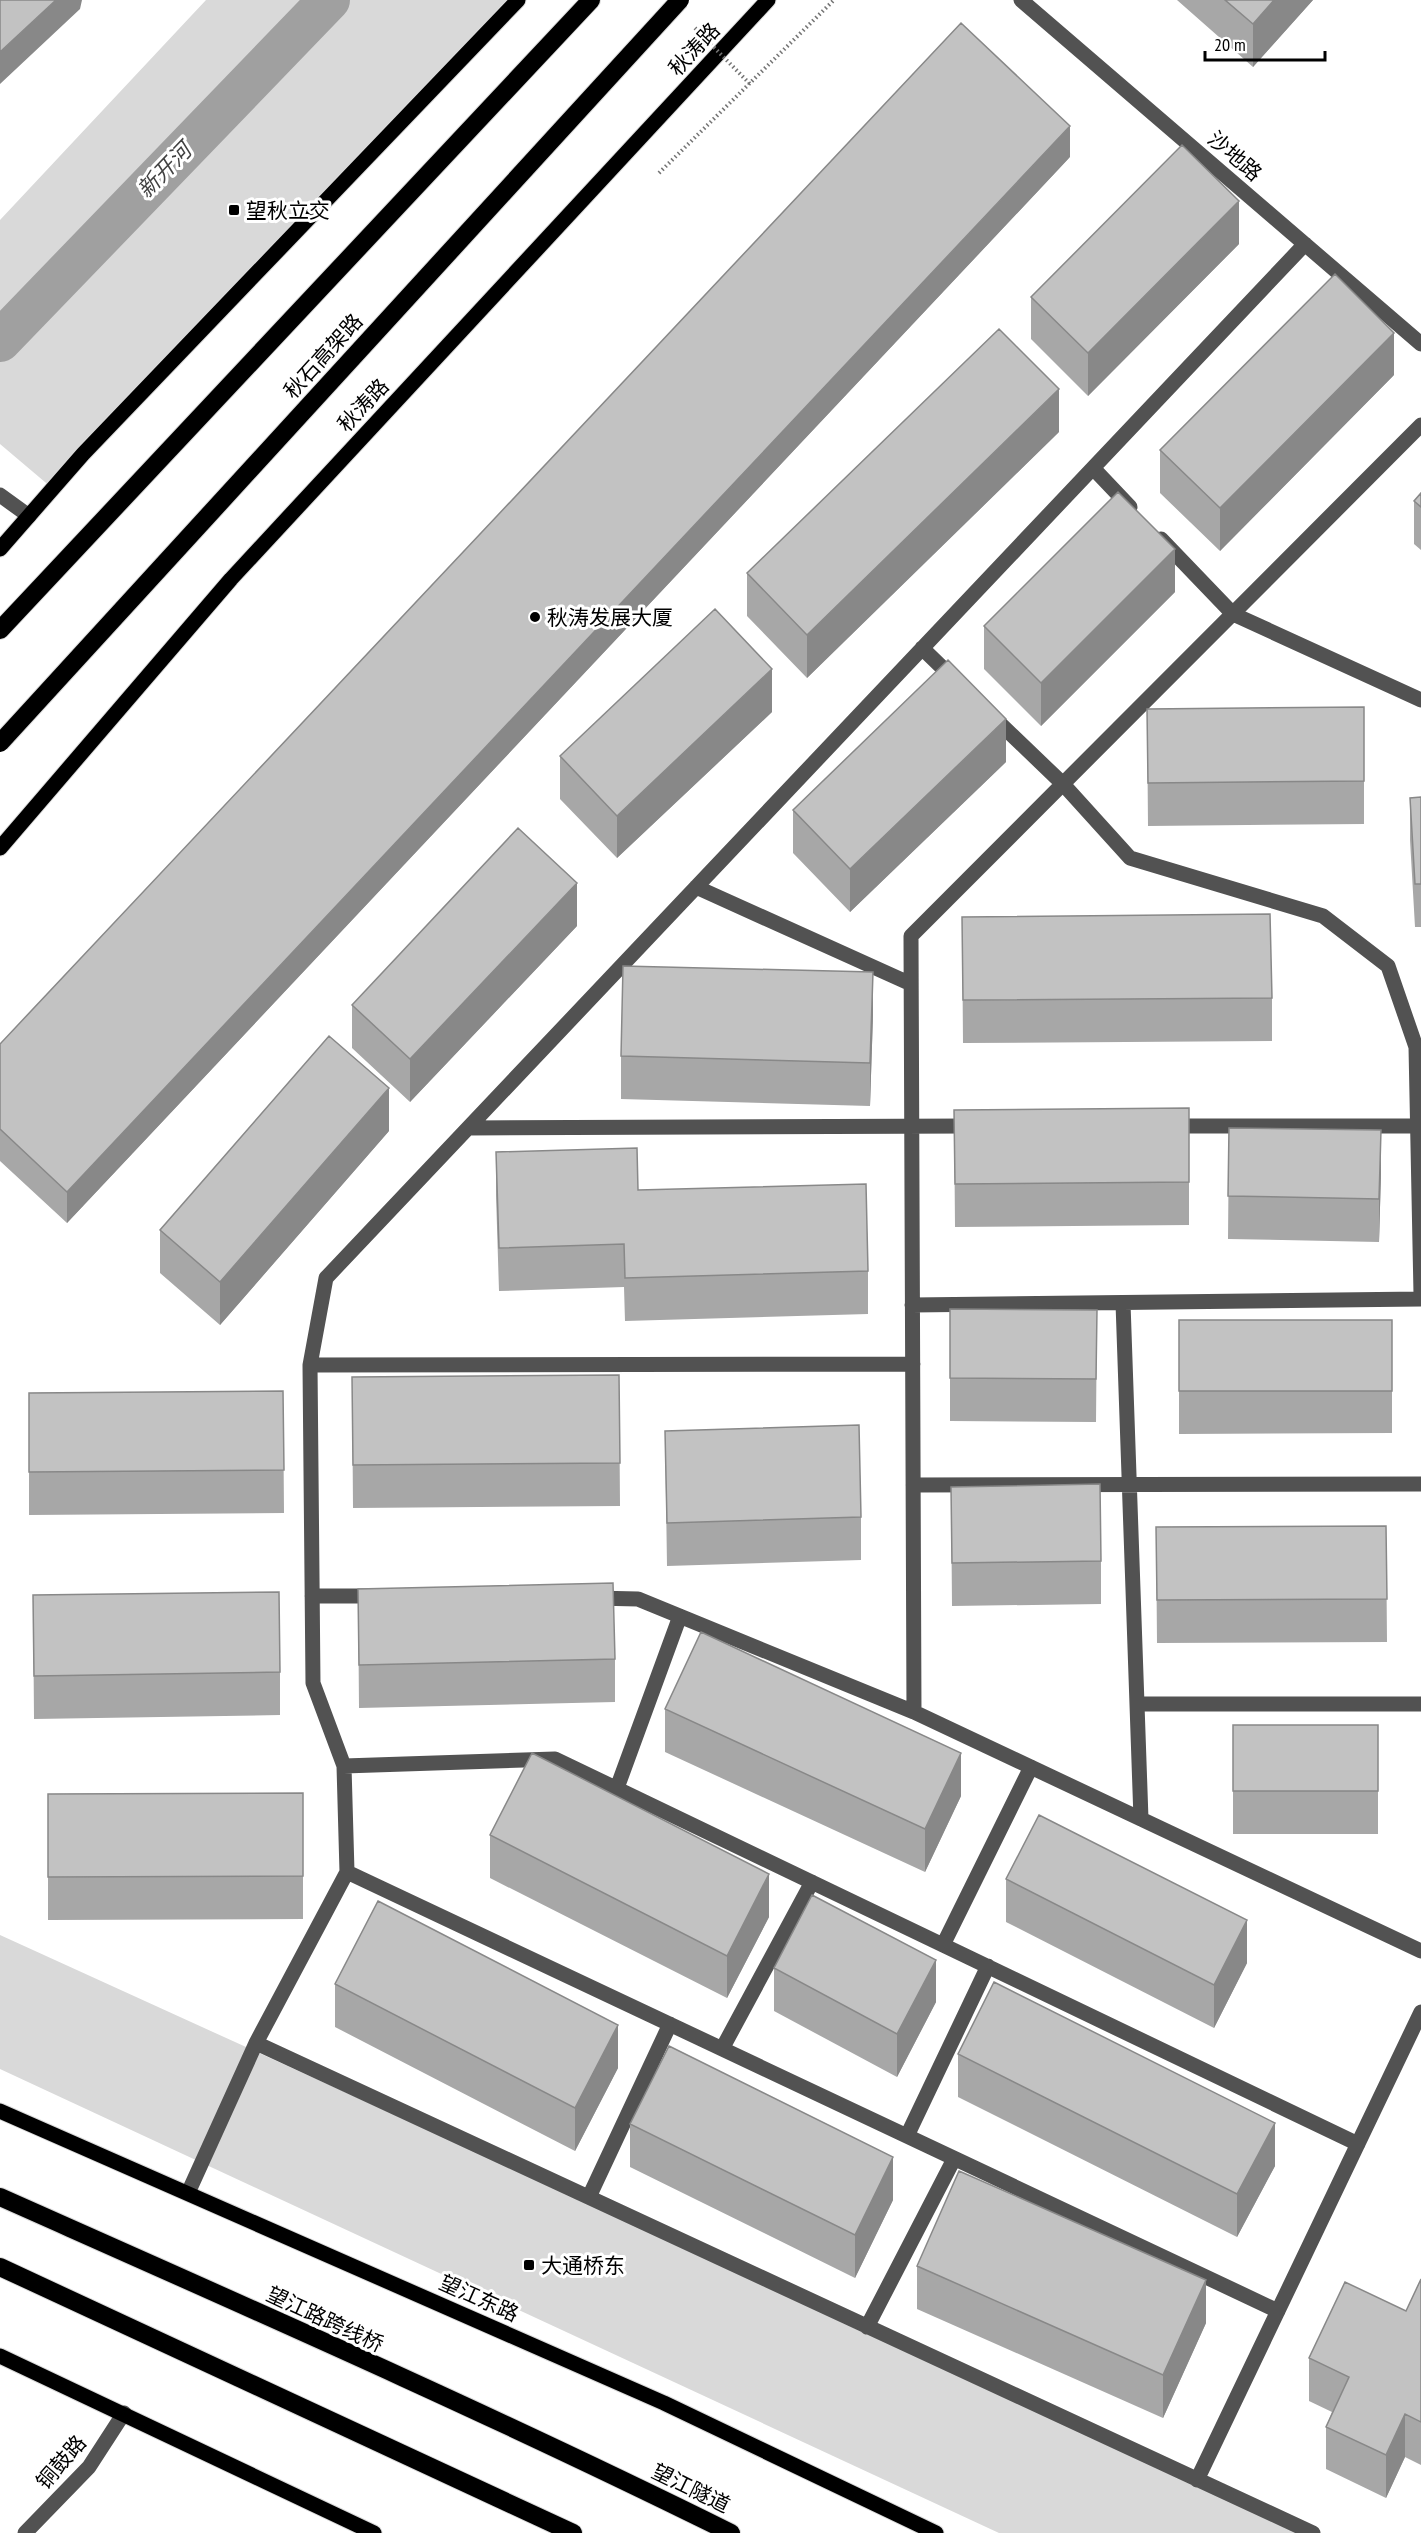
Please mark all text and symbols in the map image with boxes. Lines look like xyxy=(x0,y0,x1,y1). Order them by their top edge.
street label: 秋涛路 xyxy=(663,17,725,81)
scale bar xyxy=(1205,24,1325,62)
text: 20 m xyxy=(1214,33,1246,56)
street label: 沙地路 xyxy=(1202,125,1268,187)
water label: 新开河 xyxy=(131,134,200,203)
place label: 望秋立交 xyxy=(246,197,330,224)
marker: 望秋立交 xyxy=(227,203,241,217)
street label: 秋石高架路 xyxy=(278,308,368,404)
street label: 秋涛路 xyxy=(332,373,394,437)
place label: 秋涛发展大厦 xyxy=(547,604,673,631)
marker: 秋涛发展大厦 xyxy=(528,610,542,624)
place label: 大通桥东 xyxy=(541,2252,625,2279)
marker: 大通桥东 xyxy=(522,2258,536,2272)
street label: 望江东路 xyxy=(435,2269,523,2327)
street label: 望江路跨线桥 xyxy=(262,2280,388,2358)
street label: 铜鼓路 xyxy=(30,2429,92,2495)
street label: 望江隧道 xyxy=(647,2457,735,2519)

